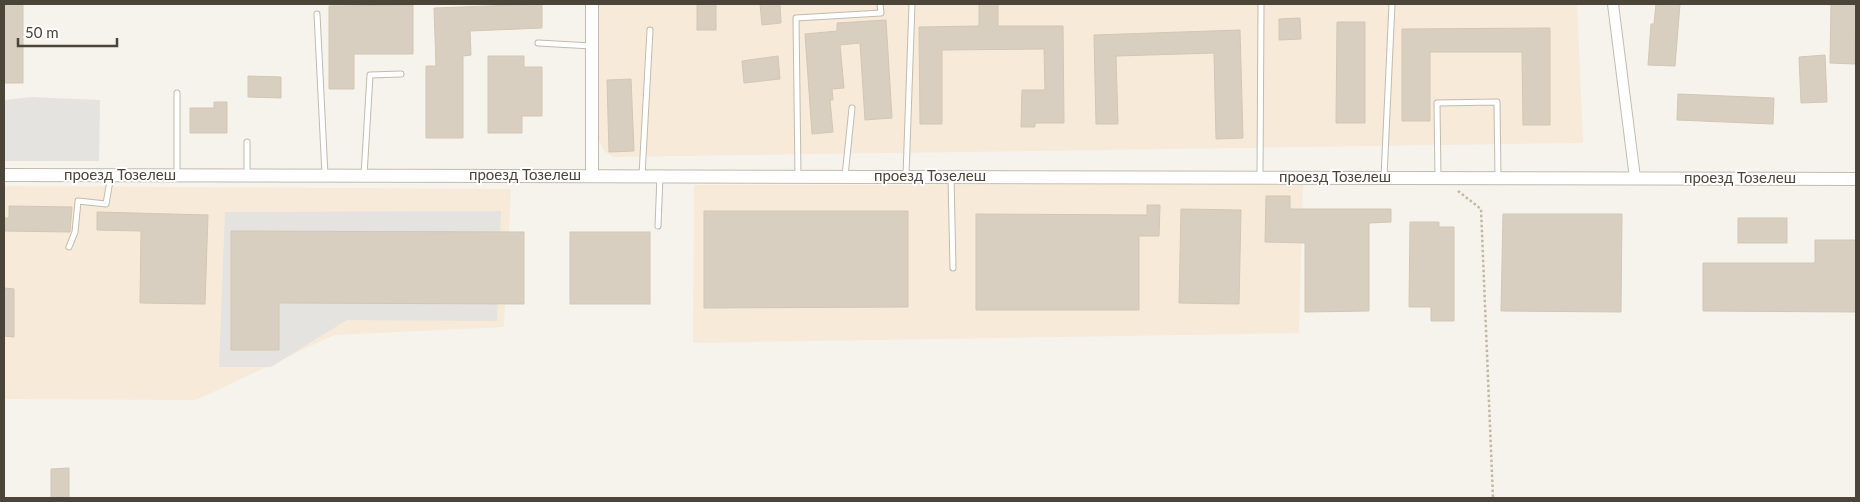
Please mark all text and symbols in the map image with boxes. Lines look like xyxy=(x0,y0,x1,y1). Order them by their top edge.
scale bar xyxy=(18,15,116,47)
text: 50 m xyxy=(25,23,59,41)
street label: проезд Тозелеш xyxy=(64,165,176,183)
street label: проезд Тозелеш xyxy=(469,165,581,183)
street label: проезд Тозелеш xyxy=(874,166,986,184)
street label: проезд Тозелеш xyxy=(1279,167,1391,185)
street label: проезд Тозелеш xyxy=(1684,168,1796,186)

